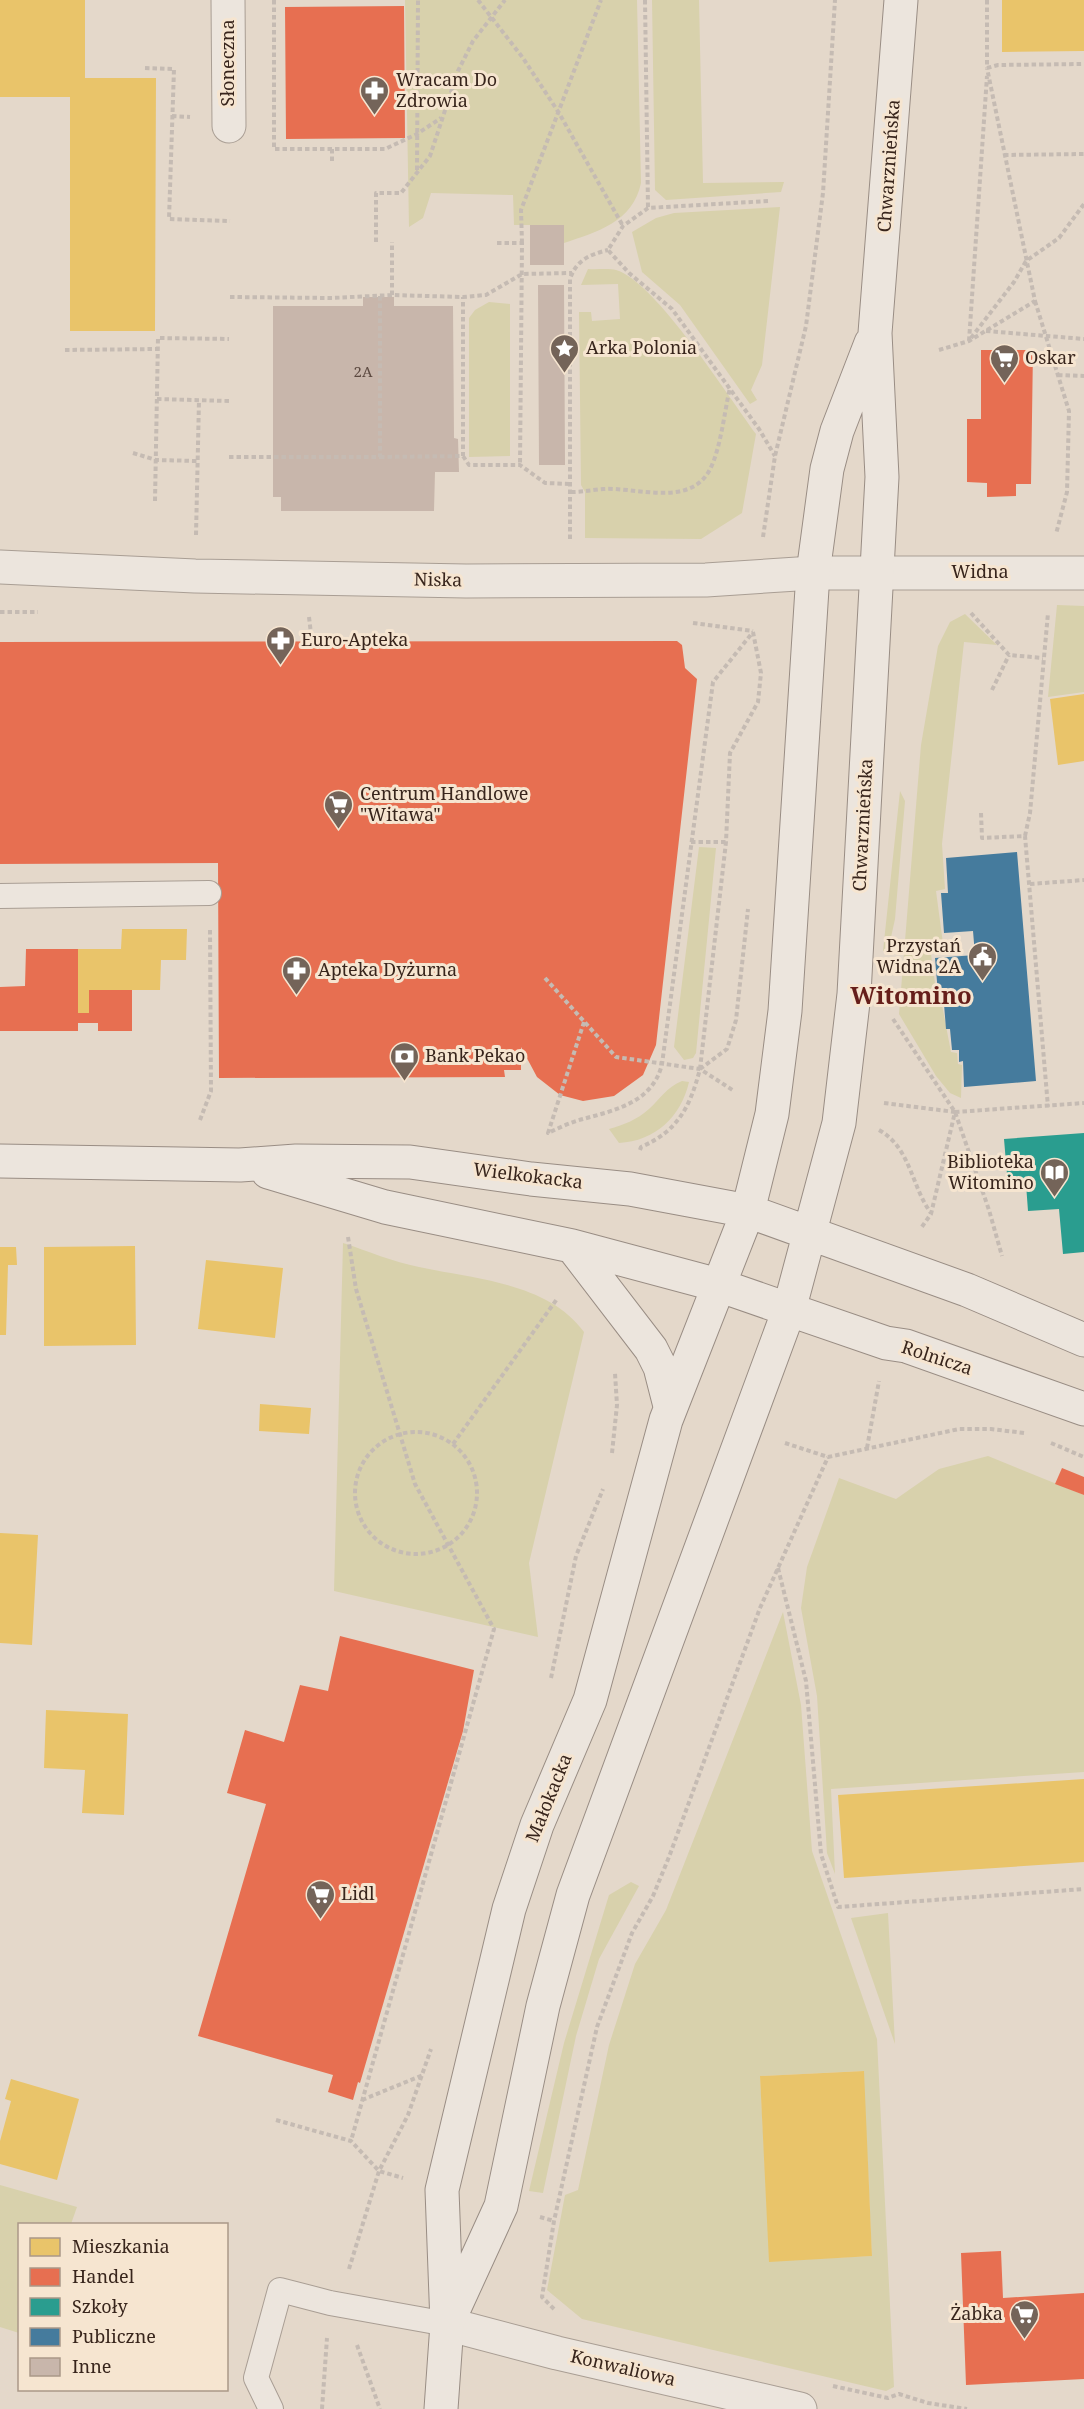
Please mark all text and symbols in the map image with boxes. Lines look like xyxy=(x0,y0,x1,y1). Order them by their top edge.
street label: Słoneczna xyxy=(215,19,239,107)
place label: Wracam Do Zdrowia xyxy=(396,67,497,112)
pharmacy icon: Wracam Do Zdrowia xyxy=(359,74,391,116)
street label: Chwarznieńska xyxy=(871,99,905,233)
place icon: Arka Polonia xyxy=(549,332,581,374)
place label: Arka Polonia xyxy=(586,335,697,359)
supermarket icon: Oskar xyxy=(988,342,1020,384)
place label: Oskar xyxy=(1025,345,1076,369)
house number: 2A xyxy=(354,361,373,381)
street label: Widna xyxy=(951,559,1009,583)
street label: Niska xyxy=(414,567,462,591)
pharmacy icon: Euro-Apteka xyxy=(264,624,296,666)
place label: Euro-Apteka xyxy=(301,627,408,651)
street label: Chwarznieńska xyxy=(847,758,877,892)
place label: Centrum Handlowe "Witawa" xyxy=(360,781,528,826)
supermarket icon: Centrum Handlowe "Witawa" xyxy=(323,788,355,830)
place label: Przystań Widna 2A xyxy=(876,933,961,978)
public building icon: Przystań Widna 2A xyxy=(966,940,998,982)
pharmacy icon: Apteka Dyżurna xyxy=(281,954,313,996)
place label: Apteka Dyżurna xyxy=(318,957,457,981)
district label: Witomino xyxy=(850,978,972,1011)
bank icon: Bank Pekao xyxy=(388,1040,420,1082)
place label: Bank Pekao xyxy=(425,1043,525,1067)
place label: Biblioteka Witomino xyxy=(947,1149,1034,1194)
street label: Wielkokacka xyxy=(472,1156,584,1194)
library icon: Biblioteka Witomino xyxy=(1039,1156,1071,1198)
street label: Rolnicza xyxy=(899,1334,976,1380)
street label: Małokacka xyxy=(519,1750,577,1845)
supermarket icon: Lidl xyxy=(304,1878,336,1920)
place label: Lidl xyxy=(341,1881,375,1905)
legend xyxy=(18,2223,228,2391)
text: Mieszkania xyxy=(72,2234,170,2258)
text: Handel xyxy=(72,2264,135,2288)
text: Szkoły xyxy=(72,2294,128,2318)
supermarket icon: Żabka xyxy=(1008,2298,1040,2340)
place label: Żabka xyxy=(950,2301,1003,2325)
text: Publiczne xyxy=(72,2324,156,2348)
street label: Konwaliowa xyxy=(568,2343,678,2391)
text: Inne xyxy=(72,2354,111,2378)

